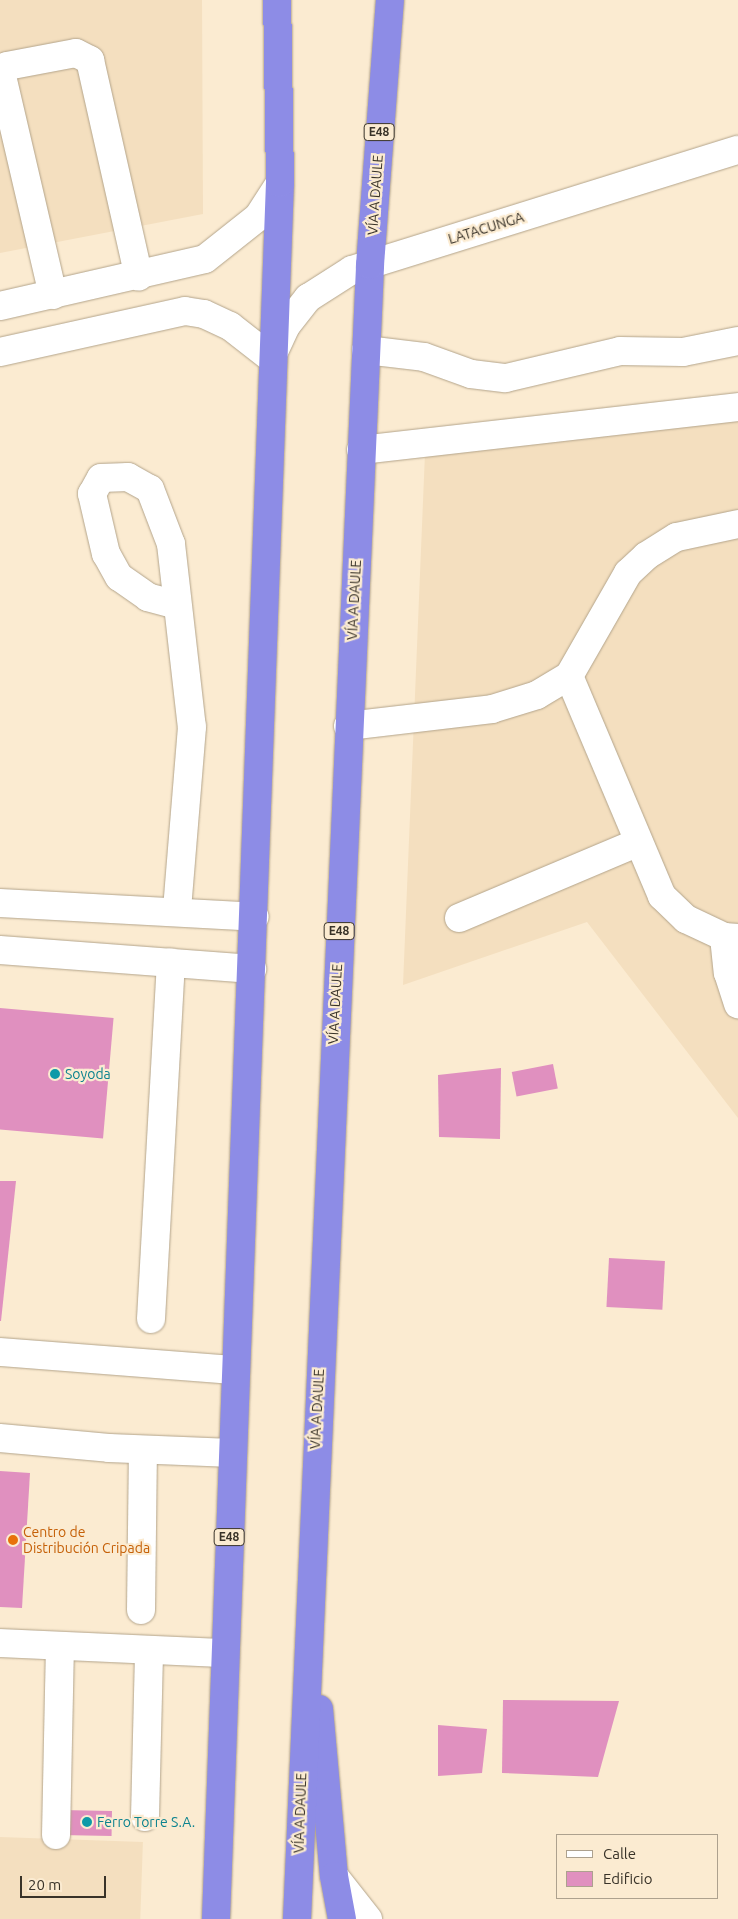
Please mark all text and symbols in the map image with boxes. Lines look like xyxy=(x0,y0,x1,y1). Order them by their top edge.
road number: E48 xyxy=(363,122,395,142)
street label: VÍA A DAULE xyxy=(364,154,386,236)
street label: LATACUNGA xyxy=(446,209,526,247)
street label: VÍA A DAULE xyxy=(344,559,364,641)
road number: E48 xyxy=(323,921,355,940)
street label: VÍA A DAULE xyxy=(325,963,345,1045)
place label: Soyoda xyxy=(65,1066,111,1082)
marker: Soyoda xyxy=(49,1068,61,1080)
street label: VÍA A DAULE xyxy=(307,1368,327,1450)
place label: Centro de Distribución Cripada xyxy=(23,1524,150,1556)
road number: E48 xyxy=(213,1528,245,1546)
marker: Centro de Distribución Cripada xyxy=(7,1534,19,1546)
street label: VÍA A DAULE xyxy=(290,1773,310,1853)
place label: Ferro Torre S.A. xyxy=(97,1814,195,1830)
marker: Ferro Torre S.A. xyxy=(81,1816,93,1828)
legend xyxy=(556,1834,718,1899)
text: Calle xyxy=(603,1845,636,1862)
scale bar xyxy=(22,1866,109,1898)
text: Edificio xyxy=(603,1870,652,1887)
text: 20 m xyxy=(28,1876,61,1893)

